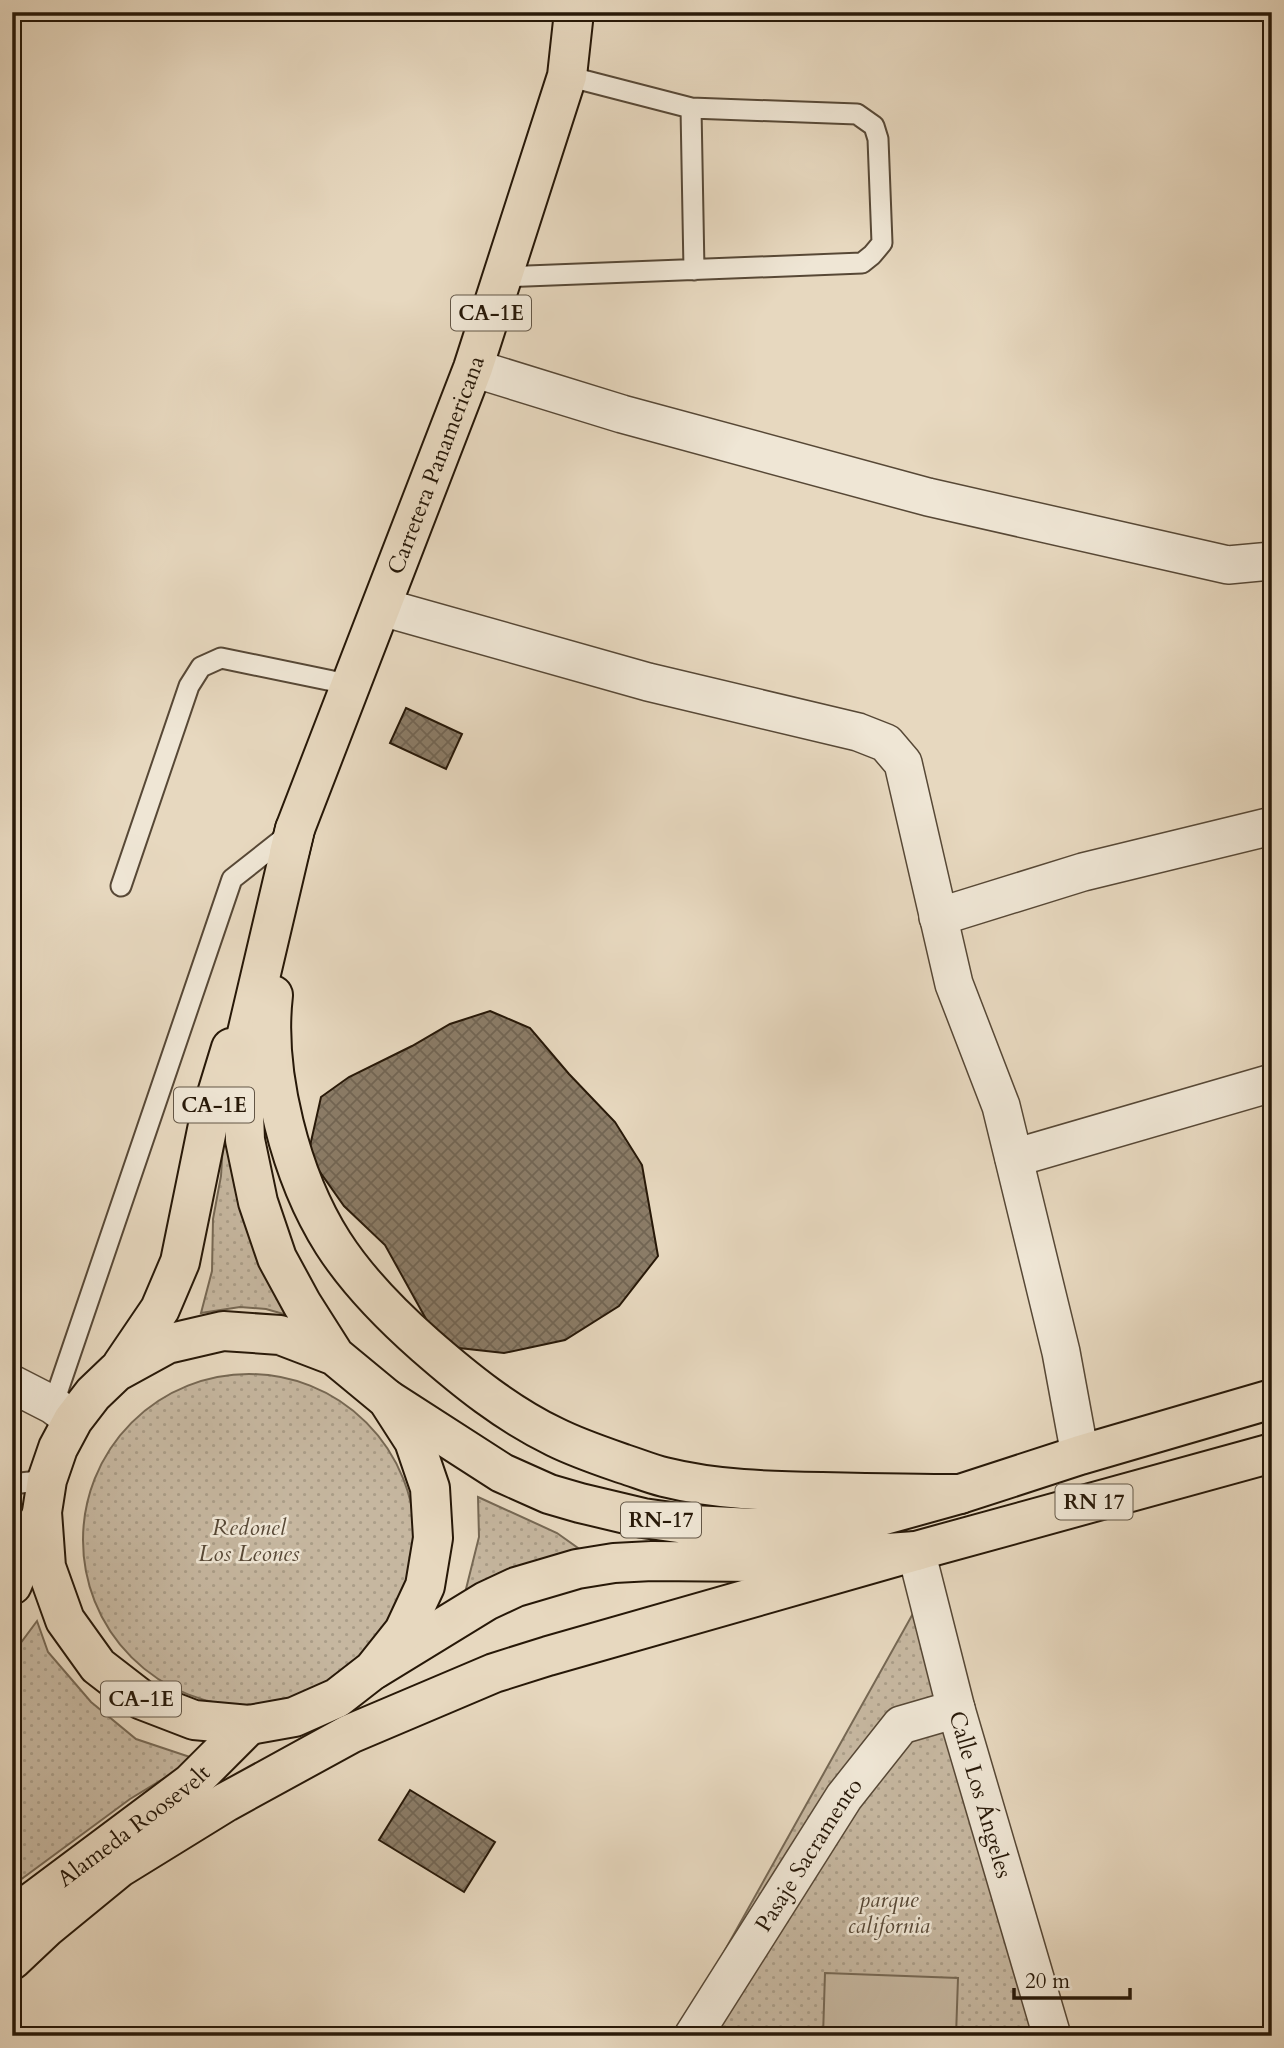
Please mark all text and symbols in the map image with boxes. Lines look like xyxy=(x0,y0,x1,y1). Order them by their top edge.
road number: CA-1E xyxy=(451,296,531,330)
street label: Carretera Panamericana xyxy=(379,352,491,579)
road number: CA-1E xyxy=(174,1088,254,1122)
road number: RN 17 xyxy=(1056,1484,1132,1520)
road number: RN-17 xyxy=(621,1502,701,1538)
park label: Redonel Los Leones xyxy=(198,1512,300,1569)
road number: CA-1E xyxy=(101,1682,181,1716)
street label: Calle Los Ángeles xyxy=(942,1707,1020,1882)
street label: Alameda Roosevelt xyxy=(50,1757,217,1894)
street label: Pasaje Sacramento xyxy=(747,1771,869,1937)
park label: parque california xyxy=(848,1884,930,1941)
scale bar xyxy=(1014,1957,1130,2001)
text: 20 m xyxy=(1025,1967,1070,1996)

